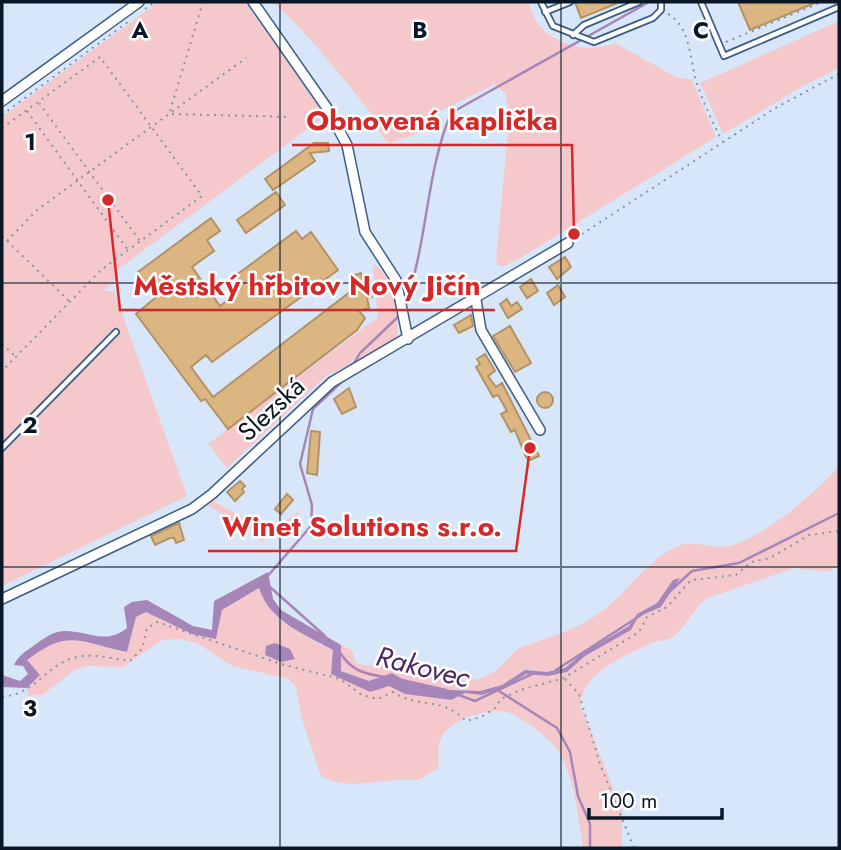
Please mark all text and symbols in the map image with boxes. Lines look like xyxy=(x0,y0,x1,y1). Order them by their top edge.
text: A xyxy=(131,13,149,47)
text: B xyxy=(412,13,428,47)
text: C xyxy=(693,13,709,47)
callout: Obnovená kaplička xyxy=(292,96,572,145)
text: Obnovená kaplička xyxy=(306,100,558,141)
text: 1 xyxy=(24,125,36,159)
callout: Městský hřbitov Nový Jičín xyxy=(120,261,495,310)
text: Městský hřbitov Nový Jičín xyxy=(133,265,481,306)
street label: Slezská xyxy=(229,368,313,450)
text: 2 xyxy=(22,408,38,442)
callout: Winet Solutions s.r.o. xyxy=(208,502,516,551)
text: Winet Solutions s.r.o. xyxy=(222,506,502,547)
water label: Rakovec xyxy=(372,636,474,698)
text: 3 xyxy=(23,691,37,725)
scale bar xyxy=(589,776,722,820)
text: 100 m xyxy=(600,786,657,816)

